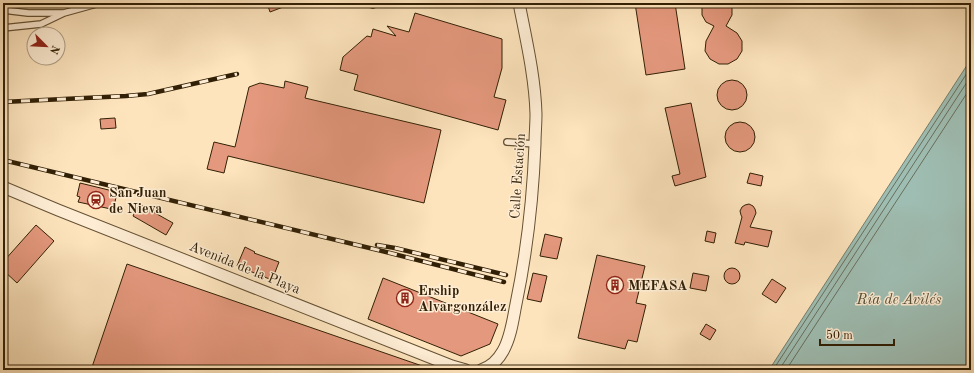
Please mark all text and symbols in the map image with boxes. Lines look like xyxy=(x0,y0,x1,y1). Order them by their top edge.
north arrow xyxy=(26,26,66,66)
text: N xyxy=(47,43,60,56)
street label: Calle Estación xyxy=(508,132,528,220)
place label: San Juan de Nieva xyxy=(109,186,167,216)
station icon: San Juan de Nieva xyxy=(86,190,106,210)
street label: Avenida de la Playa xyxy=(187,239,302,297)
building icon: MEFASA xyxy=(605,275,625,295)
place label: MEFASA xyxy=(628,279,688,293)
place label: Ership Alvargonzález xyxy=(418,284,506,314)
building icon: Ership Alvargonzález xyxy=(395,288,415,308)
water label: Ría de Avilés xyxy=(855,293,942,308)
scale bar xyxy=(820,321,894,347)
text: 50 m xyxy=(826,329,853,342)

